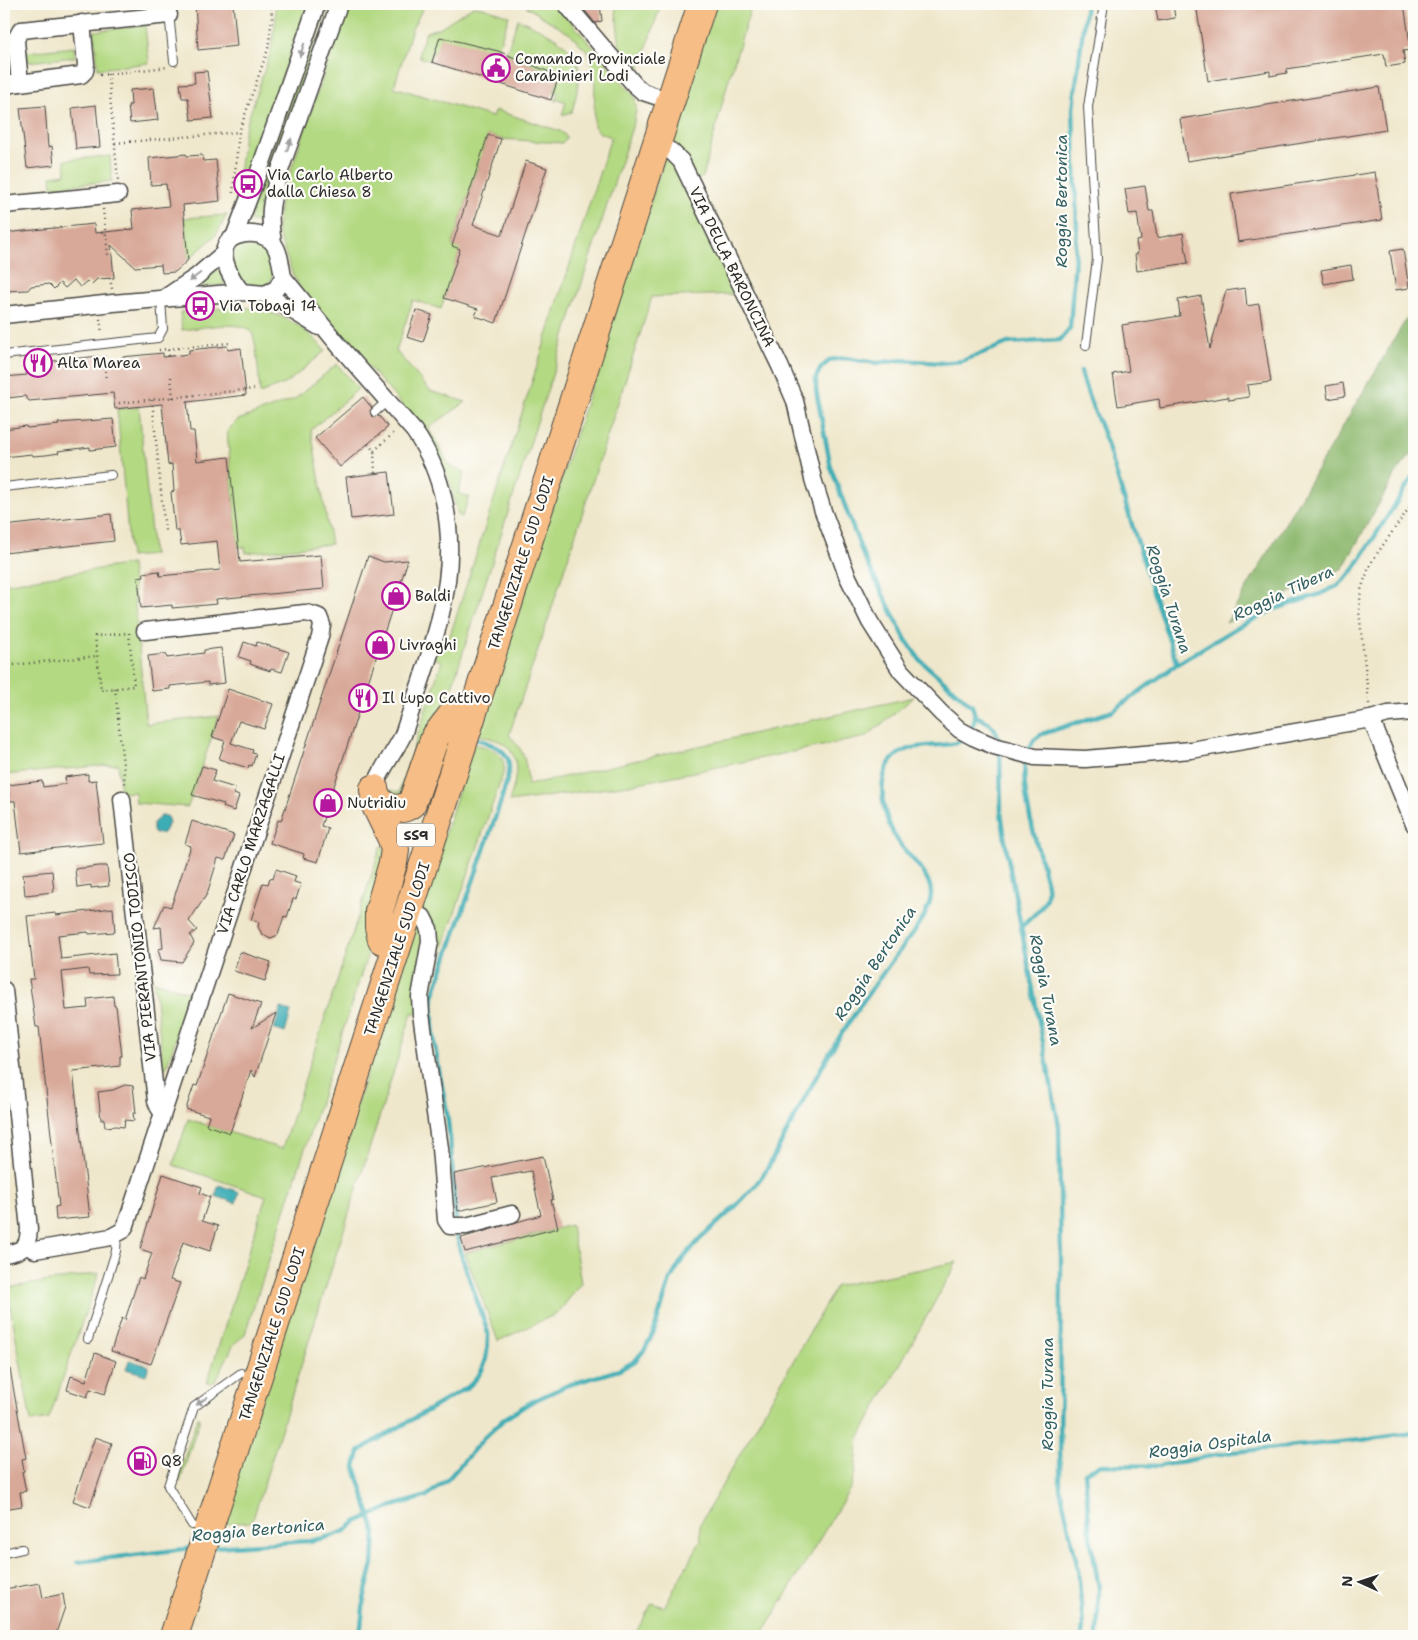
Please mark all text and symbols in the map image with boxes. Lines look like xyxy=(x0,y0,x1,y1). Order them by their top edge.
one-way arrow xyxy=(297,43,305,58)
place label: Comando Provinciale Carabinieri Lodi xyxy=(515,49,666,86)
public building icon: Comando Provinciale Carabinieri Lodi xyxy=(481,53,511,83)
water label: Roggia Bertonica xyxy=(1051,134,1072,268)
one-way arrow xyxy=(285,137,293,152)
place label: Via Carlo Alberto dalla Chiesa 8 xyxy=(267,165,393,202)
bus stop icon: Via Carlo Alberto dalla Chiesa 8 xyxy=(233,169,263,199)
street label: VIA DELLA BARONCINA xyxy=(684,184,780,351)
one-way arrow xyxy=(189,272,202,283)
bus stop icon: Via Tobagi 14 xyxy=(185,291,215,321)
place label: Via Tobagi 14 xyxy=(219,296,317,316)
restaurant icon: Alta Marea xyxy=(23,348,53,378)
place label: Alta Marea xyxy=(57,353,141,373)
street label: TANGENZIALE SUD LODI xyxy=(483,473,559,653)
water label: Roggia Turana xyxy=(1142,542,1197,656)
water label: Roggia Tibera xyxy=(1229,560,1337,626)
shop icon: Baldi xyxy=(381,581,411,611)
place label: Baldi xyxy=(415,586,451,606)
shop icon: Livraghi xyxy=(365,630,395,660)
place label: Livraghi xyxy=(399,635,457,655)
restaurant icon: Il Lupo Cattivo xyxy=(348,683,378,713)
place label: Il Lupo Cattivo xyxy=(382,688,491,708)
street label: VIA CARLO MARZAGALLI xyxy=(212,751,290,937)
shop icon: Nutridiu xyxy=(313,788,343,818)
place label: Nutridiu xyxy=(347,793,406,813)
road number: SS9 xyxy=(397,824,435,846)
street label: VIA PIERANTONIO TODISCO xyxy=(119,851,161,1063)
street label: TANGENZIALE SUD LODI xyxy=(359,859,435,1039)
water label: Roggia Bertonica xyxy=(829,902,921,1024)
water label: Roggia Turana xyxy=(1025,932,1067,1048)
street label: TANGENZIALE SUD LODI xyxy=(234,1244,310,1424)
water label: Roggia Turana xyxy=(1037,1337,1058,1451)
one-way arrow xyxy=(195,1396,208,1406)
water label: Roggia Ospitala xyxy=(1147,1425,1273,1463)
fuel station icon: Q8 xyxy=(127,1446,157,1476)
place label: Q8 xyxy=(161,1451,182,1471)
water label: Roggia Bertonica xyxy=(191,1514,326,1546)
north arrow xyxy=(1336,1558,1386,1608)
text: N xyxy=(1338,1575,1356,1587)

